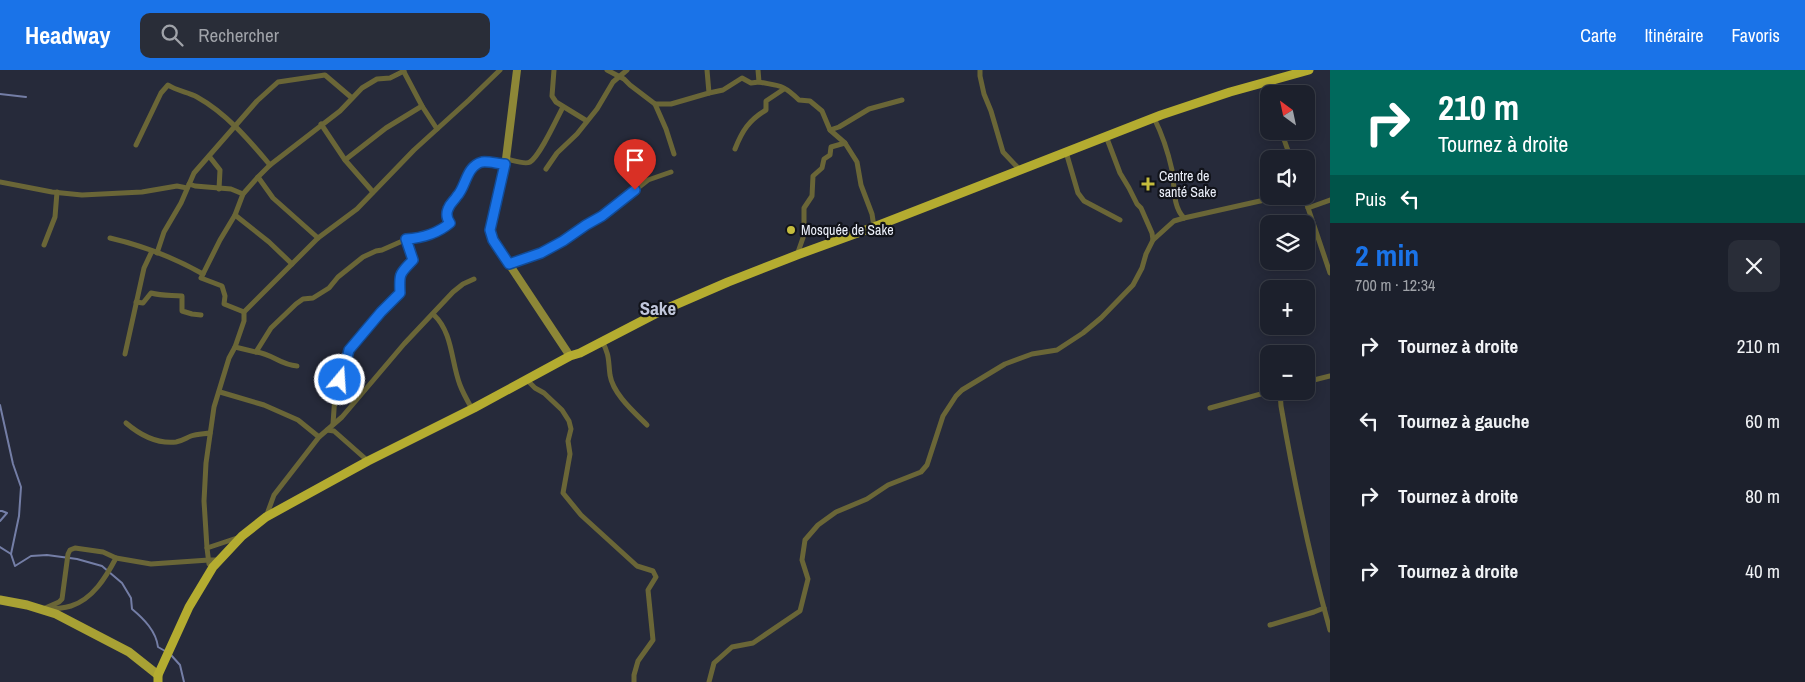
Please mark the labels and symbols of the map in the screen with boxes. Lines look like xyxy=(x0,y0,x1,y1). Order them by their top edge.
north arrow xyxy=(1260,85,1315,140)
pin xyxy=(614,139,656,190)
place label: Centre de santé Sake xyxy=(1159,167,1216,201)
marker: Centre de santé Sake xyxy=(1141,177,1155,191)
place label: Mosquée de Sake xyxy=(801,221,894,239)
marker: Mosquée de Sake xyxy=(785,224,797,236)
district label: Sake xyxy=(640,295,677,321)
position arrow xyxy=(313,353,365,405)

